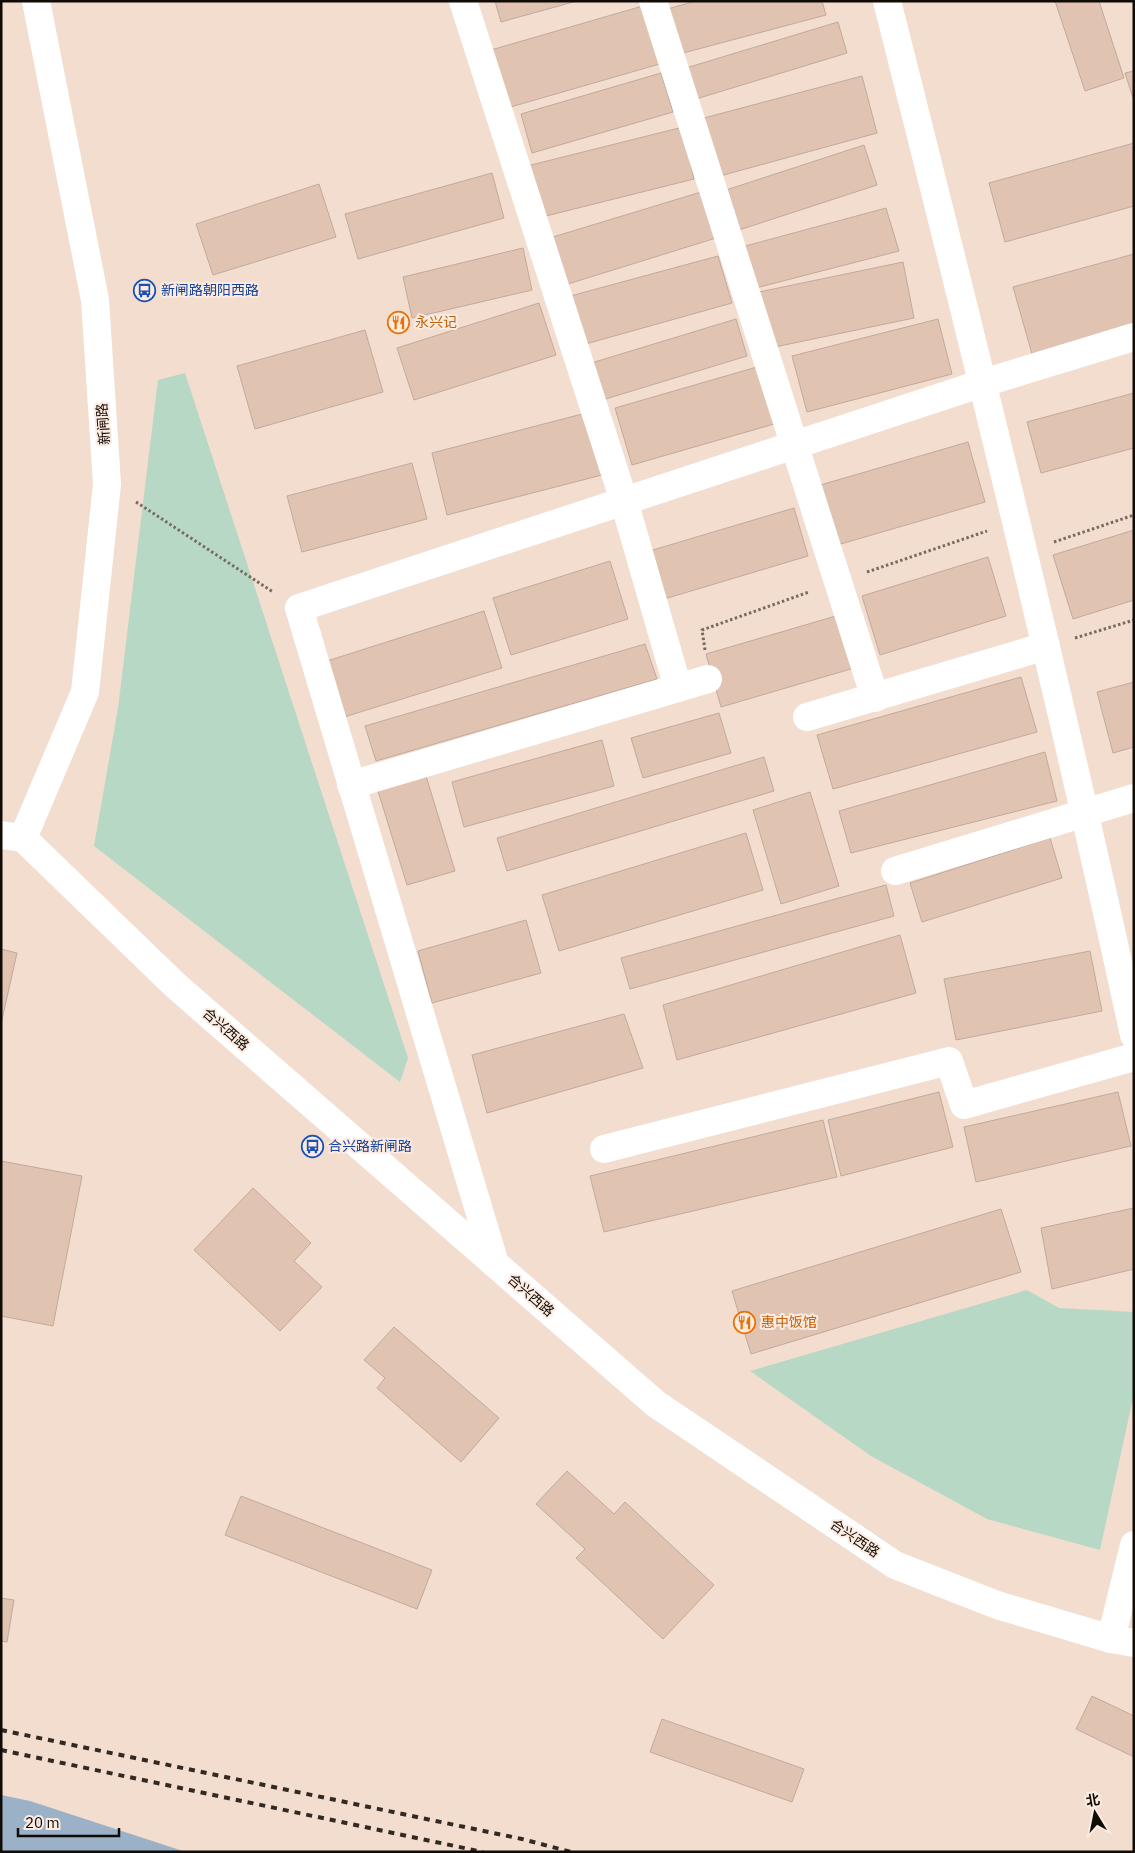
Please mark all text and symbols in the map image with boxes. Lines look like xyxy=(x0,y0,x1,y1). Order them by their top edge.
bus stop icon: 新闸路朝阳西路 xyxy=(133,278,157,302)
place label: 新闸路朝阳西路 xyxy=(161,281,259,299)
restaurant icon: 永兴记 xyxy=(387,310,411,334)
place label: 永兴记 xyxy=(415,313,457,331)
street label: 新闸路 xyxy=(93,402,113,446)
street label: 合兴西路 xyxy=(199,1004,253,1054)
bus stop icon: 合兴路新闸路 xyxy=(300,1134,324,1158)
place label: 合兴路新闸路 xyxy=(328,1137,412,1155)
street label: 合兴西路 xyxy=(504,1270,558,1320)
restaurant icon: 惠中饭馆 xyxy=(733,1310,757,1334)
place label: 惠中饭馆 xyxy=(761,1313,817,1331)
street label: 合兴西路 xyxy=(827,1515,883,1561)
north arrow xyxy=(1070,1788,1120,1838)
text: 北 xyxy=(1084,1790,1101,1810)
scale bar xyxy=(18,1806,119,1838)
text: 20 m xyxy=(25,1813,60,1832)

